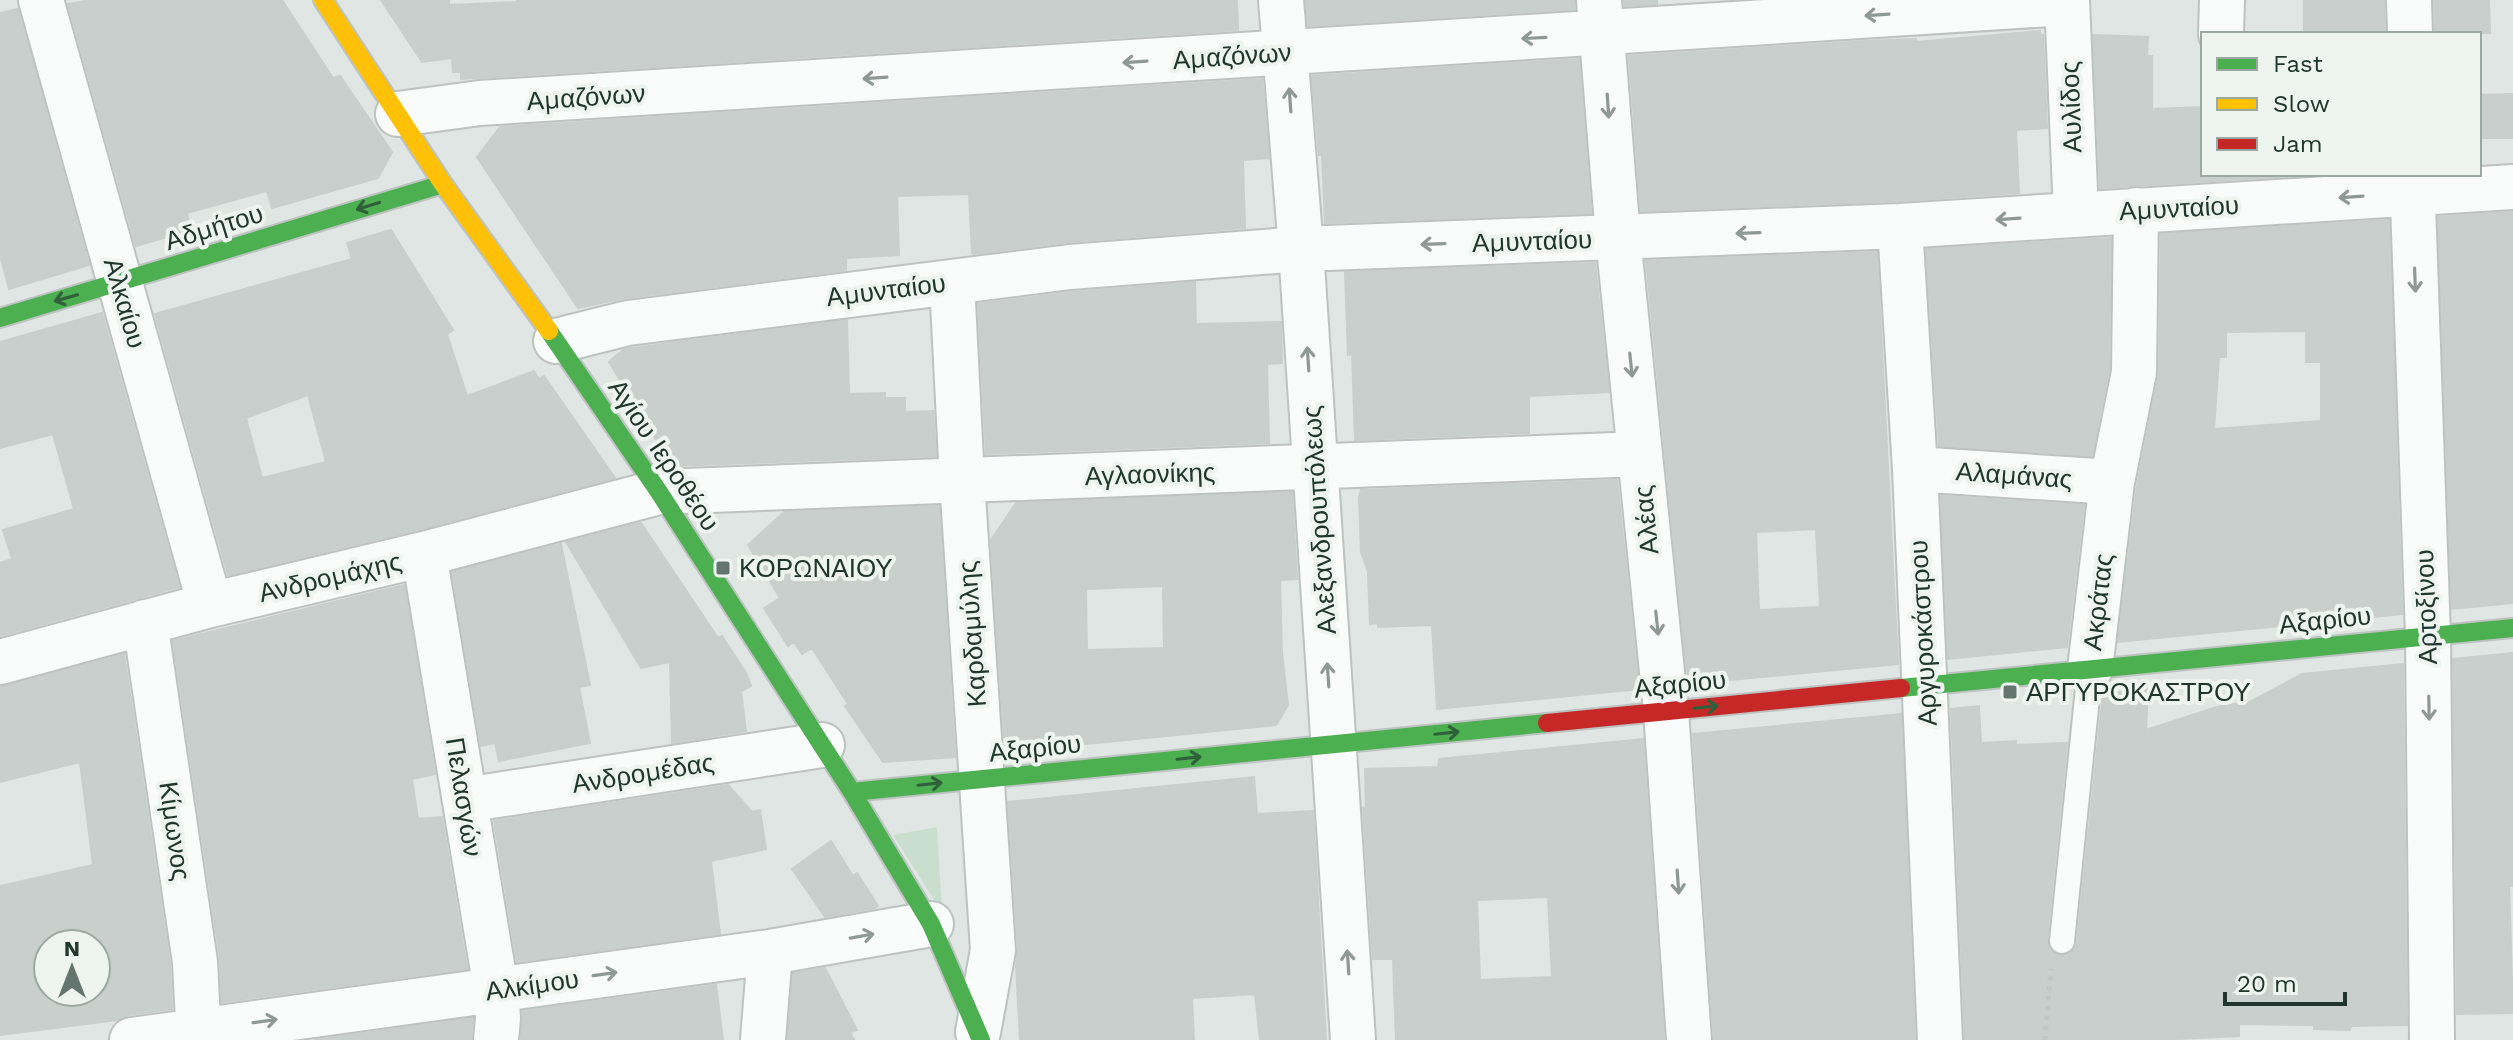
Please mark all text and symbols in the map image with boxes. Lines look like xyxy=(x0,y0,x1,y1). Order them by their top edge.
one-way arrow xyxy=(1864,8,1891,23)
one-way arrow xyxy=(1521,30,1548,45)
legend xyxy=(2201,32,2481,176)
street label: Αμαζόνων xyxy=(1172,37,1292,75)
text: Fast xyxy=(2273,50,2323,78)
one-way arrow xyxy=(1122,55,1149,70)
street label: Αυλίδος xyxy=(2054,61,2088,153)
one-way arrow xyxy=(862,71,889,86)
street label: Αμαζόνων xyxy=(526,78,646,116)
one-way arrow xyxy=(1282,87,1297,114)
text: Slow xyxy=(2273,90,2330,118)
one-way arrow xyxy=(1601,92,1616,119)
text: Jam xyxy=(2273,130,2323,158)
street label: Αμυνταίου xyxy=(2118,190,2240,226)
one-way arrow xyxy=(2338,190,2365,205)
street label: Αδμήτου xyxy=(161,198,267,256)
one-way arrow xyxy=(356,200,381,215)
one-way arrow xyxy=(1995,212,2022,227)
street label: Αμυνταίου xyxy=(1471,224,1593,258)
one-way arrow xyxy=(1735,226,1762,241)
one-way arrow xyxy=(1420,237,1447,252)
street label: Αλκαίου xyxy=(98,254,152,352)
one-way arrow xyxy=(2407,266,2423,293)
street label: Αμυνταίου xyxy=(825,268,947,312)
one-way arrow xyxy=(54,292,79,307)
one-way arrow xyxy=(1300,347,1315,373)
one-way arrow xyxy=(1623,351,1638,378)
street label: Αγίου Ιεροθέου xyxy=(602,374,726,536)
street label: Αλεξανδρουπόλεως xyxy=(1296,405,1342,635)
street label: Αλαμάνας xyxy=(1955,456,2073,494)
street label: Αγλαονίκης xyxy=(1084,457,1216,491)
street label: Αλέας xyxy=(1627,484,1665,556)
street label: Αργυροκάστρου xyxy=(1903,539,1943,727)
street label: Ανδρομάχης xyxy=(256,546,404,608)
street label: Αρτοξίνου xyxy=(2409,549,2443,665)
street label: Ακράτας xyxy=(2077,552,2119,652)
place label: ΚΟΡΩΝΑΙΟΥ xyxy=(739,553,893,583)
marker: ΚΟΡΩΝΑΙΟΥ xyxy=(714,559,732,577)
street label: Καρδαμύλης xyxy=(952,560,992,708)
street label: Αξαρίου xyxy=(2277,600,2373,640)
one-way arrow xyxy=(1649,609,1664,636)
one-way arrow xyxy=(1321,662,1336,689)
street label: Αξαρίου xyxy=(1632,664,1728,704)
place label: ΑΡΓΥΡΟΚΑΣΤΡΟΥ xyxy=(2026,677,2251,707)
marker: ΑΡΓΥΡΟΚΑΣΤΡΟΥ xyxy=(2001,683,2019,701)
one-way arrow xyxy=(2421,694,2436,721)
one-way arrow xyxy=(1692,700,1719,715)
one-way arrow xyxy=(1433,725,1460,740)
street label: Αξαρίου xyxy=(987,728,1083,768)
street label: Πελασγών xyxy=(440,735,488,859)
street label: Ανδρομέδας xyxy=(570,747,716,799)
one-way arrow xyxy=(1175,751,1202,766)
one-way arrow xyxy=(916,776,943,791)
street label: Κίμωνος xyxy=(153,780,197,882)
one-way arrow xyxy=(1671,868,1686,895)
north arrow xyxy=(32,928,112,1008)
one-way arrow xyxy=(849,928,875,943)
text: N xyxy=(64,936,80,961)
one-way arrow xyxy=(1340,949,1355,976)
scale bar xyxy=(2225,956,2345,1006)
street label: Αλκίμου xyxy=(483,964,581,1006)
one-way arrow xyxy=(591,967,618,982)
text: 20 m xyxy=(2237,970,2297,998)
one-way arrow xyxy=(251,1014,277,1029)

